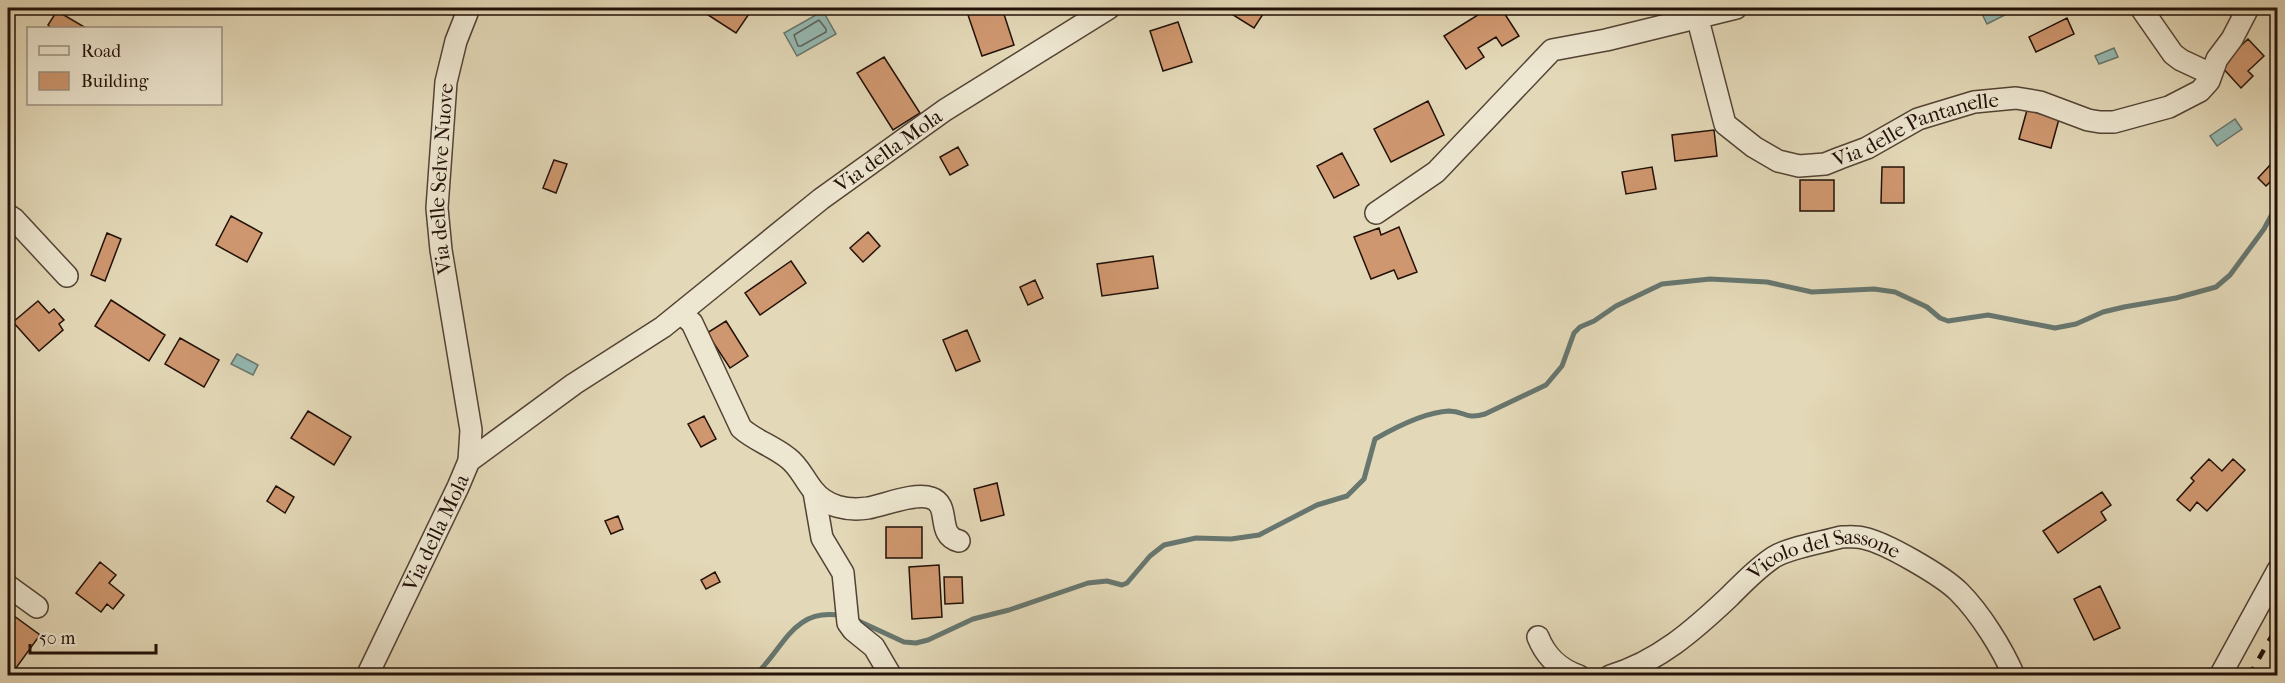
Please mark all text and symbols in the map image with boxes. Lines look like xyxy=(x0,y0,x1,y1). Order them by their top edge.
legend xyxy=(27,27,222,105)
text: Road xyxy=(81,41,121,62)
text: Building xyxy=(81,71,149,92)
street label: Via delle Selve Nuove xyxy=(425,82,458,277)
street label: Via delle Pantanelle xyxy=(1828,88,2000,172)
street label: Via della Mola xyxy=(829,104,947,198)
street label: Via della Mola xyxy=(397,470,474,596)
street label: Vicolo del Sassone xyxy=(1742,525,1904,585)
scale bar xyxy=(30,617,156,655)
text: 50 m xyxy=(39,628,76,649)

